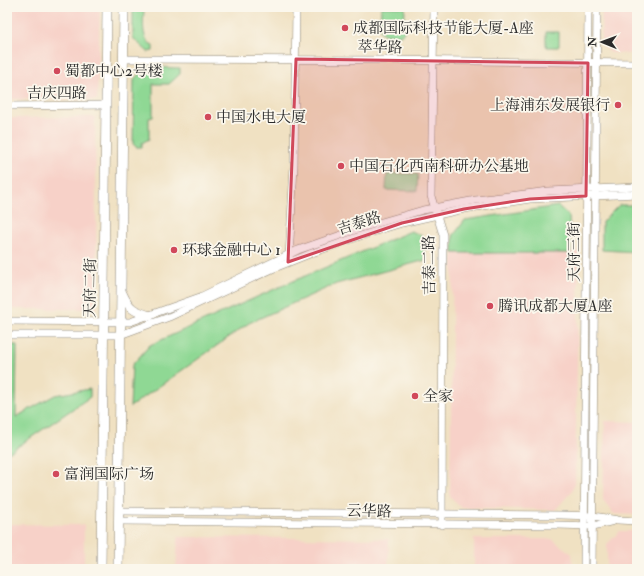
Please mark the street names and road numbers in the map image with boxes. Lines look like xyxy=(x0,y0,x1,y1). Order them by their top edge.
street label: 萃华路 xyxy=(357,38,403,57)
street label: 吉庆四路 xyxy=(27,84,87,103)
street label: 吉泰路 xyxy=(335,207,383,239)
street label: 天府三街 xyxy=(565,222,584,282)
street label: 吉泰二路 xyxy=(419,235,440,295)
street label: 天府二街 xyxy=(80,258,101,318)
street label: 云华路 xyxy=(346,502,392,521)

